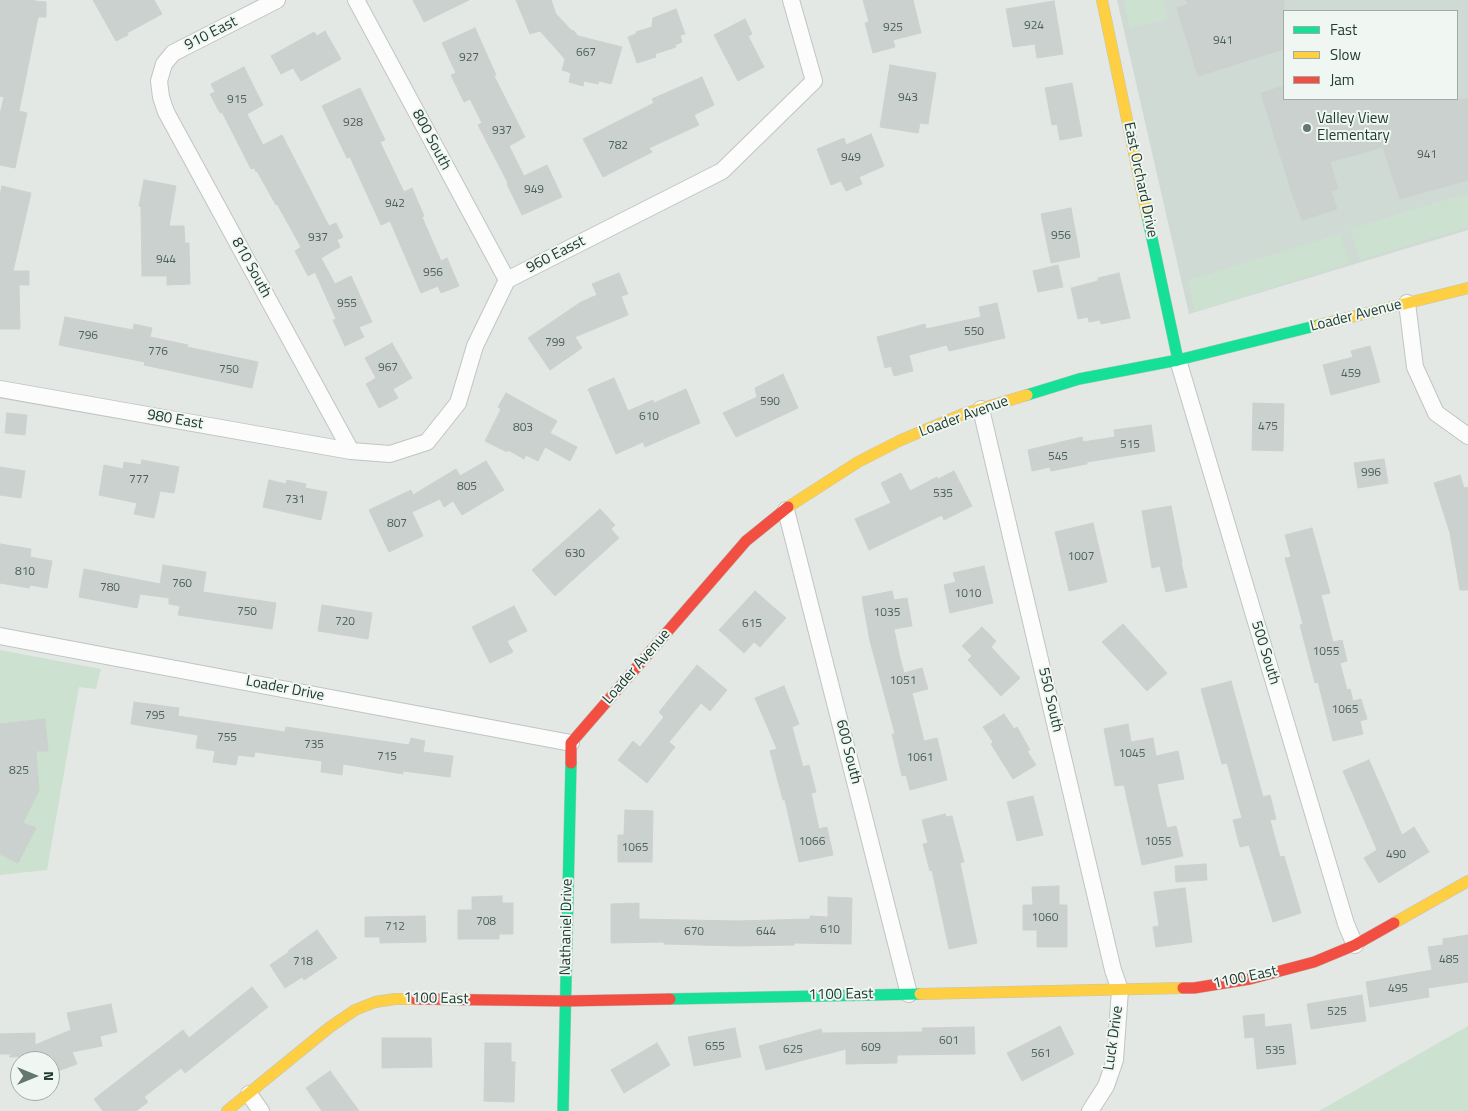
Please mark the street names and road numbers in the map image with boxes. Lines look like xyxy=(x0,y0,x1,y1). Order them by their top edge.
street label: 910 East xyxy=(182,13,240,55)
street label: 800 South xyxy=(408,107,454,173)
street label: East Orchard Drive xyxy=(1119,121,1161,239)
street label: 960 Easst xyxy=(524,233,588,277)
street label: 810 South xyxy=(227,235,275,301)
street label: Loader Avenue xyxy=(1308,296,1404,336)
street label: Loader Avenue xyxy=(917,393,1011,441)
street label: 980 East xyxy=(146,406,204,434)
street label: 500 South xyxy=(1247,619,1283,687)
street label: Loader Avenue xyxy=(600,626,674,708)
street label: 550 South xyxy=(1034,666,1066,734)
street label: Loader Drive xyxy=(244,673,326,705)
street label: 600 South xyxy=(831,718,865,786)
street label: Nathaniel Drive xyxy=(557,878,577,976)
street label: 1100 East xyxy=(1211,962,1279,994)
street label: 1100 East xyxy=(808,985,874,1005)
street label: 1100 East xyxy=(403,989,469,1009)
street label: Luck Drive xyxy=(1101,1005,1127,1071)

